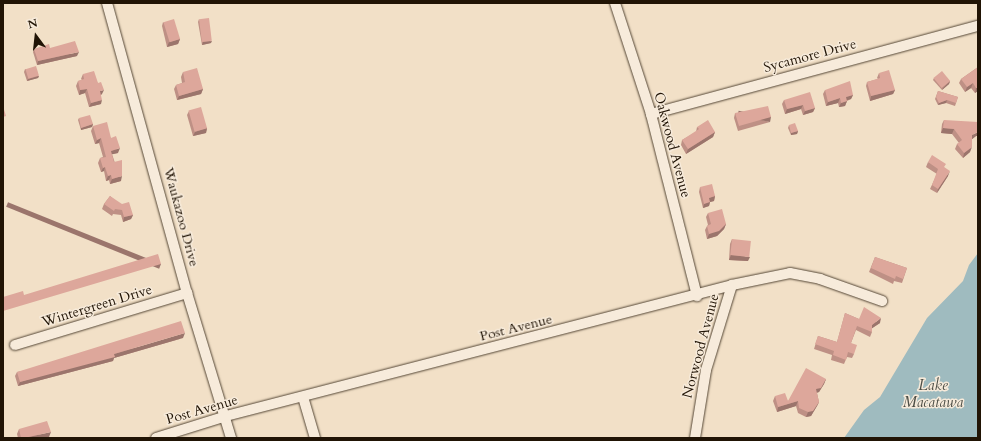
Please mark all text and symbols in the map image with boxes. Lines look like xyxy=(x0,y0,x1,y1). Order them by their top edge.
text: N xyxy=(26,15,39,32)
north arrow xyxy=(16,16,56,56)
street label: Sycamore Drive xyxy=(762,36,858,76)
street label: Oakwood Avenue xyxy=(650,90,694,200)
street label: Waukazoo Drive xyxy=(160,166,202,268)
street label: Wintergreen Drive xyxy=(40,281,154,331)
street label: Norwood Avenue xyxy=(679,292,723,400)
street label: Post Avenue xyxy=(478,311,554,345)
water label: Lake Macatawa xyxy=(903,376,963,411)
street label: Post Avenue xyxy=(164,392,240,428)

